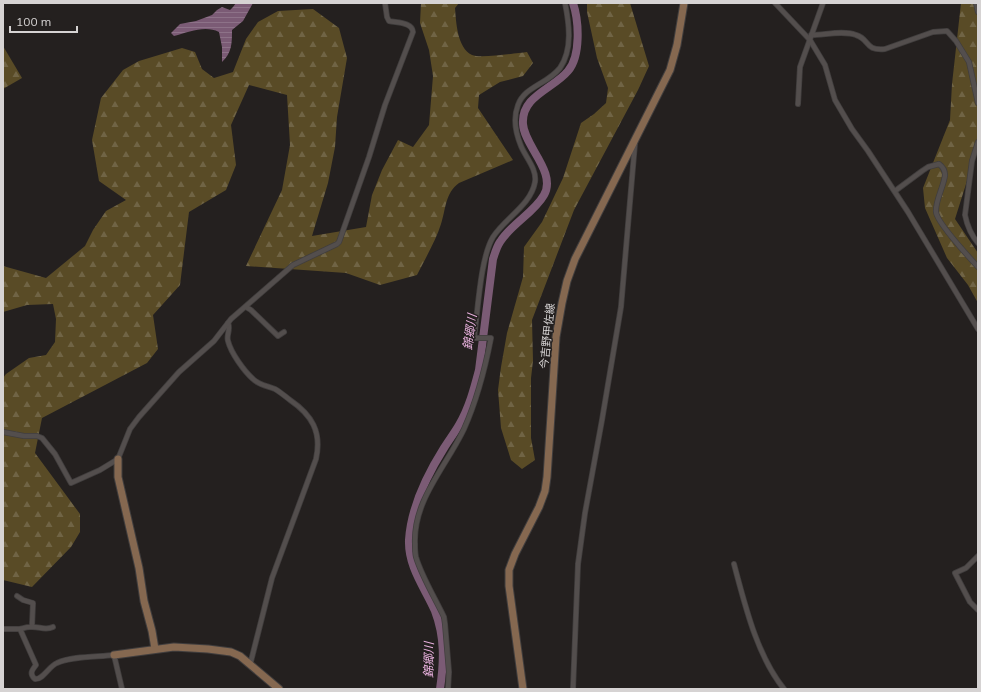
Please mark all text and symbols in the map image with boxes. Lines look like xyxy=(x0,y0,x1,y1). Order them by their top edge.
scale bar xyxy=(10,8,77,34)
text: 100 m xyxy=(16,14,51,29)
street label: 今吉野甲佐線 xyxy=(537,302,557,370)
water label: 錦郷川 xyxy=(460,311,480,351)
water label: 錦郷川 xyxy=(421,640,436,678)

